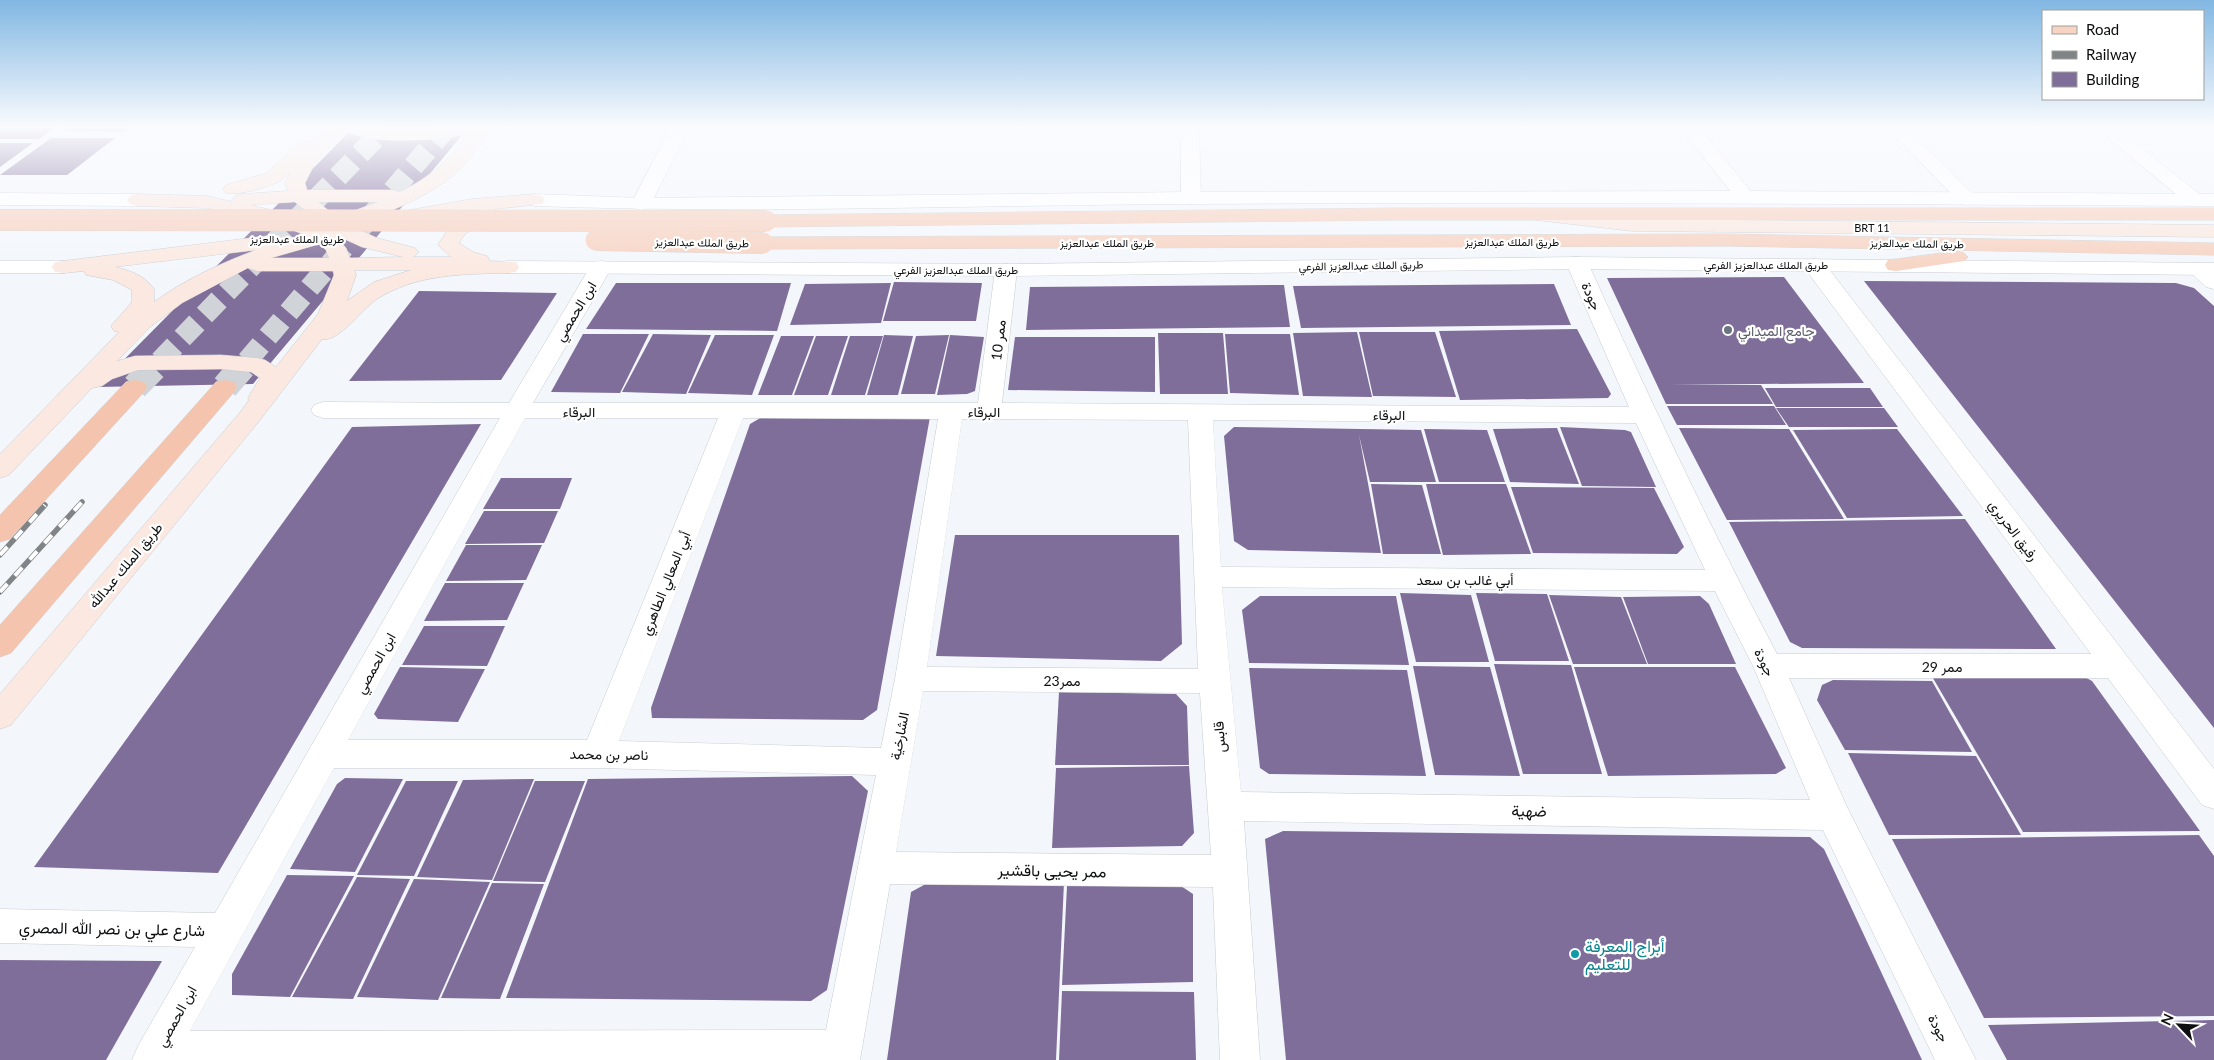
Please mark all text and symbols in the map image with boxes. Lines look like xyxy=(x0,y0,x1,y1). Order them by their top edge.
legend xyxy=(2042,10,2204,100)
text: Road xyxy=(2086,20,2119,38)
text: Railway xyxy=(2086,45,2137,63)
text: Building xyxy=(2086,70,2139,88)
street label: BRT 11 xyxy=(1854,221,1890,234)
street label: طريق الملك عبدالعزيز xyxy=(249,232,344,246)
street label: طريق الملك عبدالعزيز xyxy=(654,235,749,250)
street label: طريق الملك عبدالعزيز xyxy=(1464,235,1559,249)
street label: طريق الملك عبدالعزيز xyxy=(1059,236,1154,250)
street label: طريق الملك عبدالعزيز xyxy=(1869,236,1964,251)
street label: طريق الملك عبدالعزيز الفرعي xyxy=(1299,257,1423,277)
street label: طريق الملك عبدالعزيز الفرعي xyxy=(1704,258,1828,275)
street label: طريق الملك عبدالعزيز الفرعي xyxy=(894,263,1018,280)
street label: ابن الحمصي xyxy=(550,278,603,346)
street label: جودة xyxy=(1577,279,1606,313)
street label: ممر 10 xyxy=(987,319,1010,361)
place label: جامع الميداني xyxy=(1738,322,1815,343)
marker: جامع الميداني xyxy=(1722,324,1734,336)
street label: البرقاء xyxy=(563,403,595,421)
street label: البرقاء xyxy=(968,403,1000,421)
street label: البرقاء xyxy=(1373,406,1405,424)
street label: رفيق الحريري xyxy=(1982,496,2043,566)
street label: طريق الملك عبدالله xyxy=(84,519,167,612)
street label: أبي المعالي الطاهري xyxy=(636,529,697,639)
street label: أبي غالب بن سعد xyxy=(1416,571,1514,592)
street label: ابن الحمصي xyxy=(351,630,402,698)
street label: جودة xyxy=(1750,645,1779,679)
street label: ممر 29 xyxy=(1922,658,1962,676)
street label: ممر23 xyxy=(1043,672,1081,690)
street label: الشارخية xyxy=(886,711,913,761)
street label: قابس xyxy=(1209,720,1230,753)
street label: ناصر بن محمد xyxy=(570,745,648,764)
street label: ضهية xyxy=(1511,800,1547,822)
street label: ممر يحيى باقشير xyxy=(997,860,1106,882)
street label: شارع علي بن نصر الله المصري xyxy=(19,917,205,944)
place label: أبراج المعرفة للتعليم xyxy=(1585,936,1665,975)
marker: أبراج المعرفة للتعليم xyxy=(1569,948,1581,960)
street label: ابن الحمصي xyxy=(152,983,203,1051)
north arrow xyxy=(2154,1000,2204,1050)
street label: جودة xyxy=(1924,1011,1953,1045)
text: N xyxy=(2157,1011,2177,1028)

